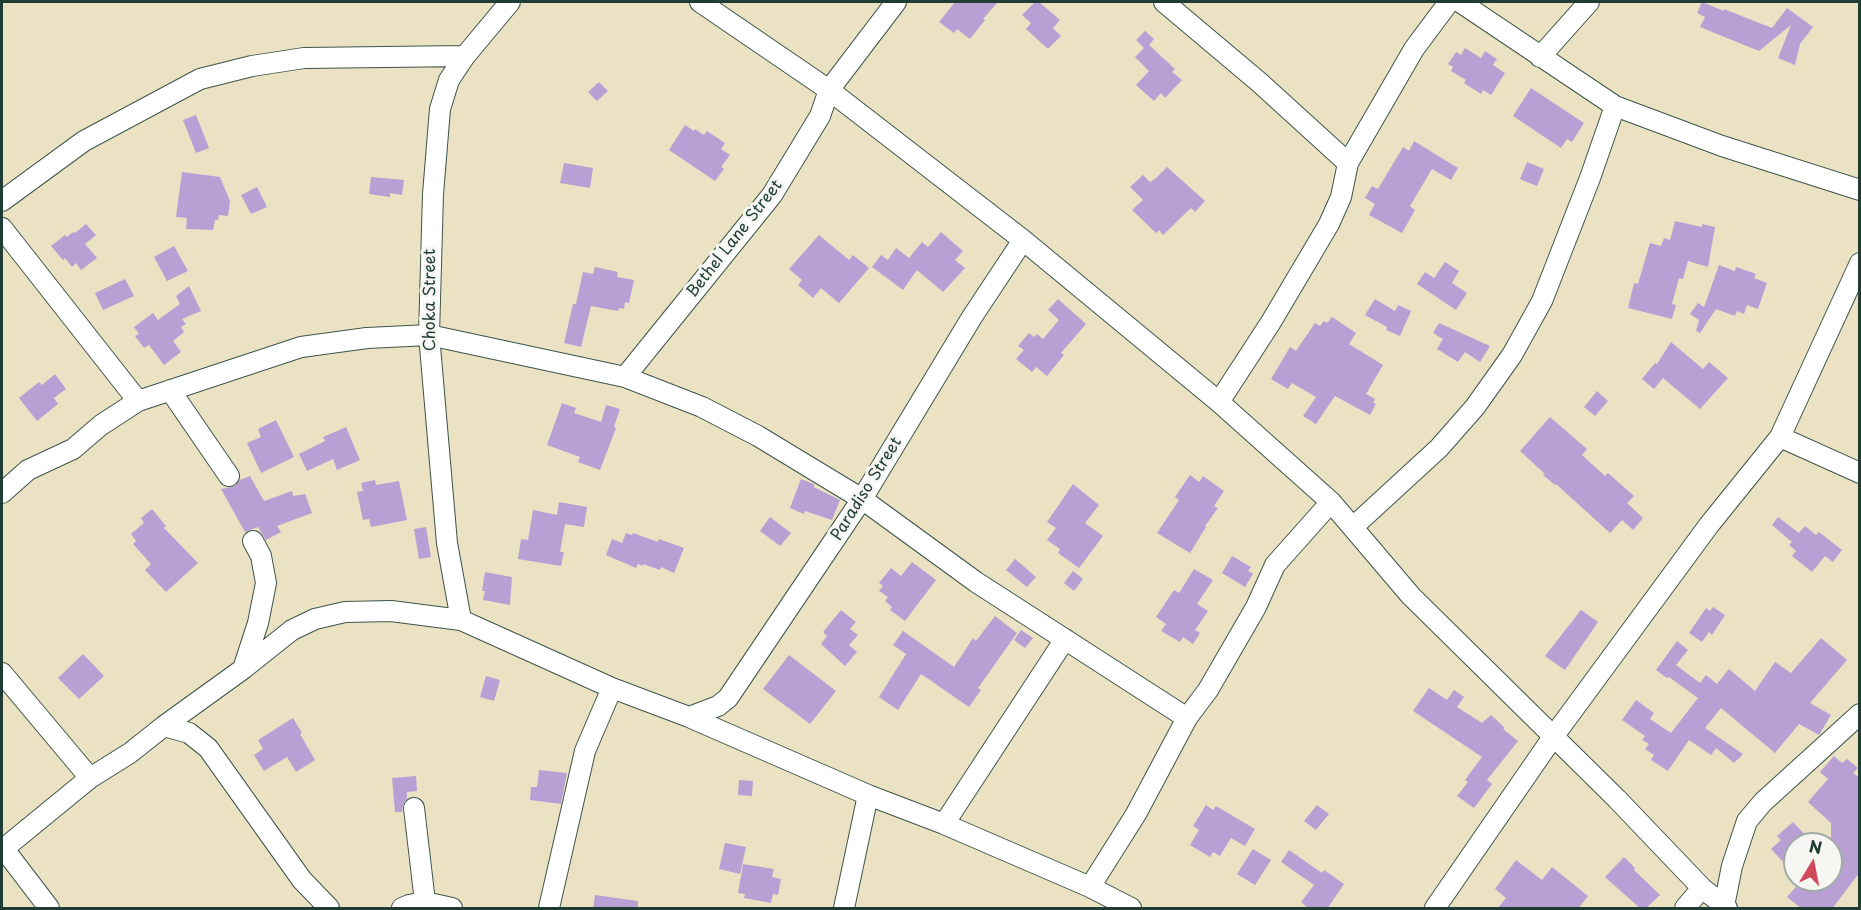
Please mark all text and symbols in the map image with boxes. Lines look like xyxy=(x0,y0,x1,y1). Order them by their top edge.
street label: Bethel Lane Street xyxy=(683,176,787,302)
street label: Choka Street xyxy=(421,249,441,351)
street label: Paradiso Street xyxy=(828,434,906,544)
north arrow xyxy=(1783,832,1843,892)
text: N xyxy=(1807,833,1824,859)

